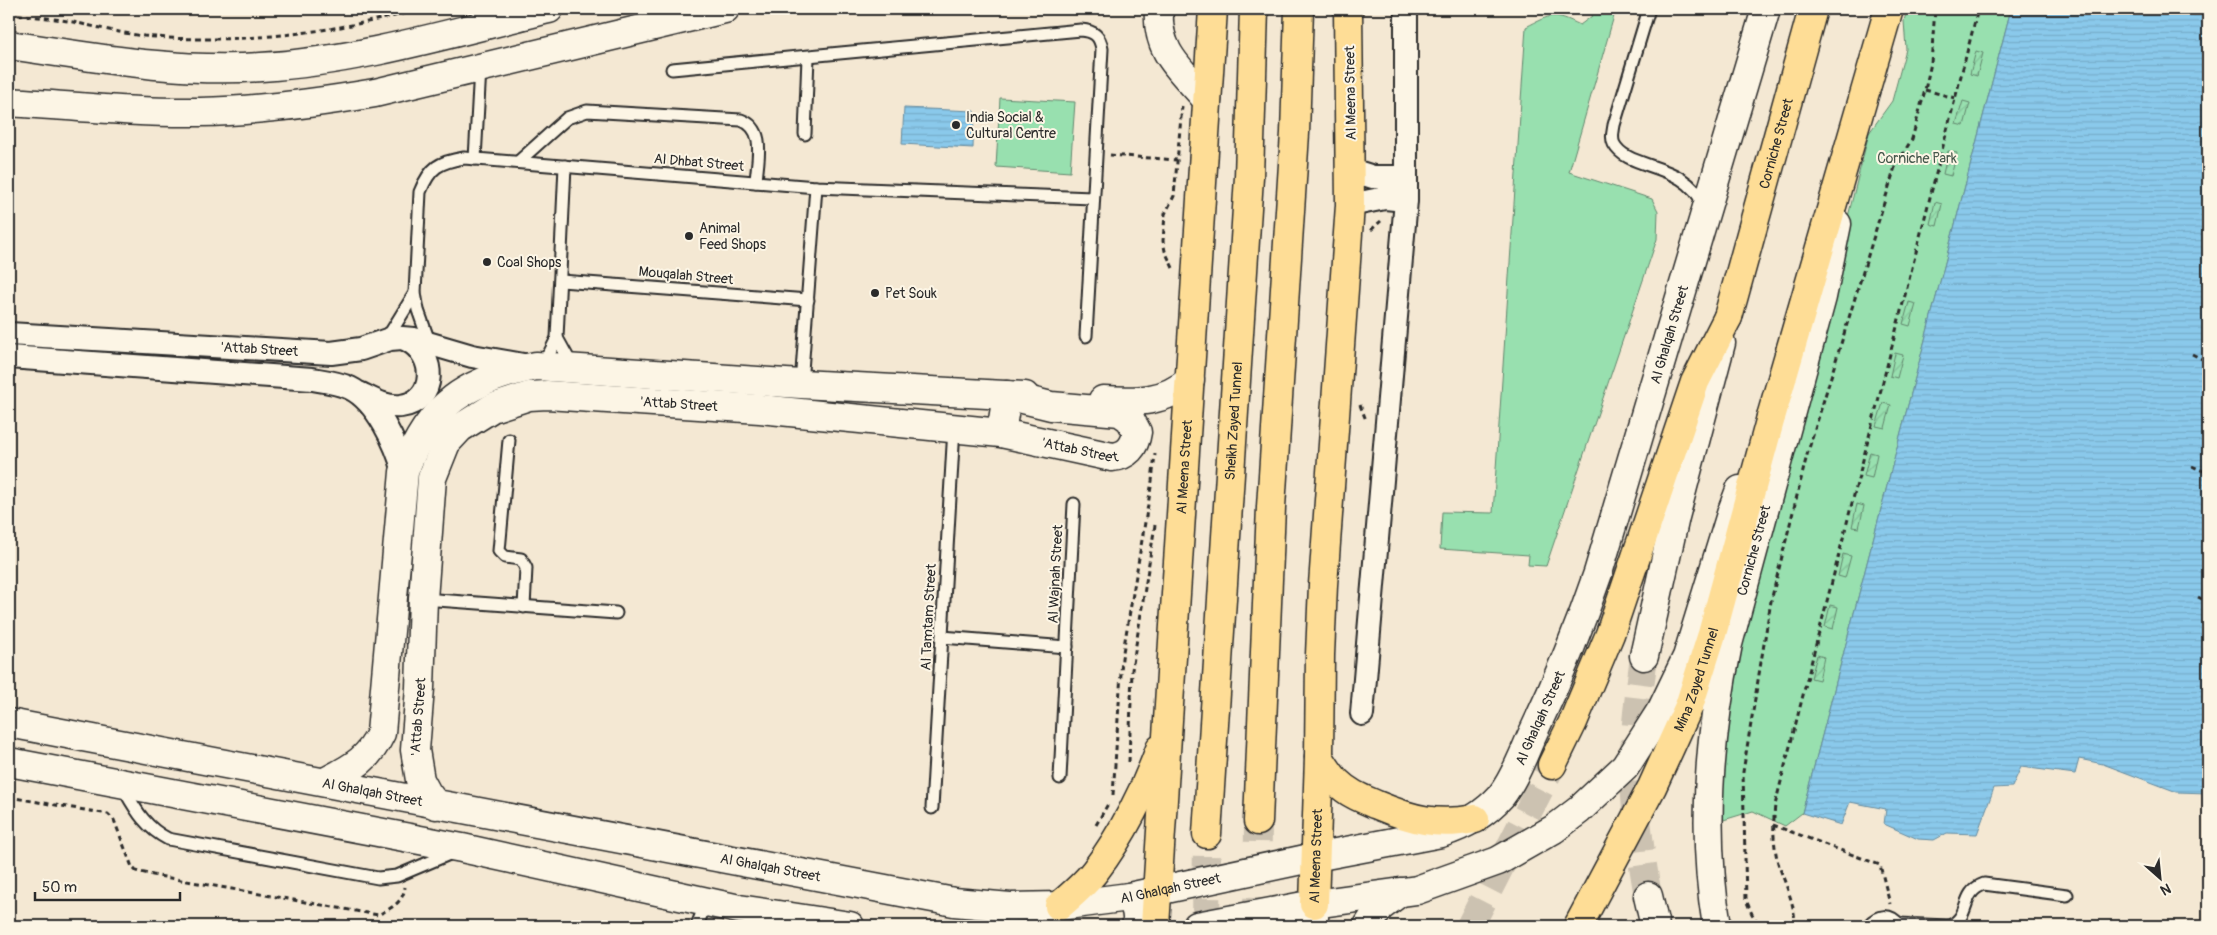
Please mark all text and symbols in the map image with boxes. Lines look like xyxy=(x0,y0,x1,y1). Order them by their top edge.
street label: Al Meena Street xyxy=(1341,45,1360,140)
street label: Corniche Street xyxy=(1756,96,1797,191)
place label: India Social & Cultural Centre xyxy=(966,109,1056,142)
marker: India Social & Cultural Centre xyxy=(950,119,962,131)
street label: Al Dhbat Street xyxy=(653,150,745,175)
park label: Corniche Park xyxy=(1877,150,1957,167)
place label: Animal Feed Shops xyxy=(699,220,767,253)
marker: Animal Feed Shops xyxy=(683,230,695,242)
place label: Coal Shops xyxy=(497,254,562,271)
marker: Coal Shops xyxy=(481,256,493,268)
street label: Mouqalah Street xyxy=(638,263,734,288)
street label: Al Ghalqah Street xyxy=(1647,283,1692,386)
place label: Pet Souk xyxy=(885,285,937,302)
marker: Pet Souk xyxy=(869,287,881,299)
street label: 'Attab Street xyxy=(220,339,299,360)
street label: Sheikh Zayed Tunnel xyxy=(1222,361,1246,481)
street label: 'Attab Street xyxy=(640,393,719,415)
street label: Al Meena Street xyxy=(1173,419,1196,515)
street label: 'Attab Street xyxy=(1040,434,1120,466)
street label: Corniche Street xyxy=(1733,503,1774,598)
street label: Al Wajnah Street xyxy=(1044,524,1067,624)
street label: Al Tamtam Street xyxy=(917,563,940,671)
street label: Mina Zayed Tunnel xyxy=(1670,626,1722,734)
street label: Al Ghalqah Street xyxy=(1512,668,1569,768)
street label: 'Attab Street xyxy=(407,677,429,756)
street label: Al Ghalqah Street xyxy=(321,775,424,810)
street label: Al Meena Street xyxy=(1306,808,1326,904)
street label: Al Ghalqah Street xyxy=(719,850,822,886)
north arrow xyxy=(2134,852,2184,902)
street label: Al Ghalqah Street xyxy=(1119,869,1222,907)
scale bar xyxy=(35,870,180,902)
text: 50 m xyxy=(42,878,77,897)
text: N xyxy=(2158,879,2174,899)

